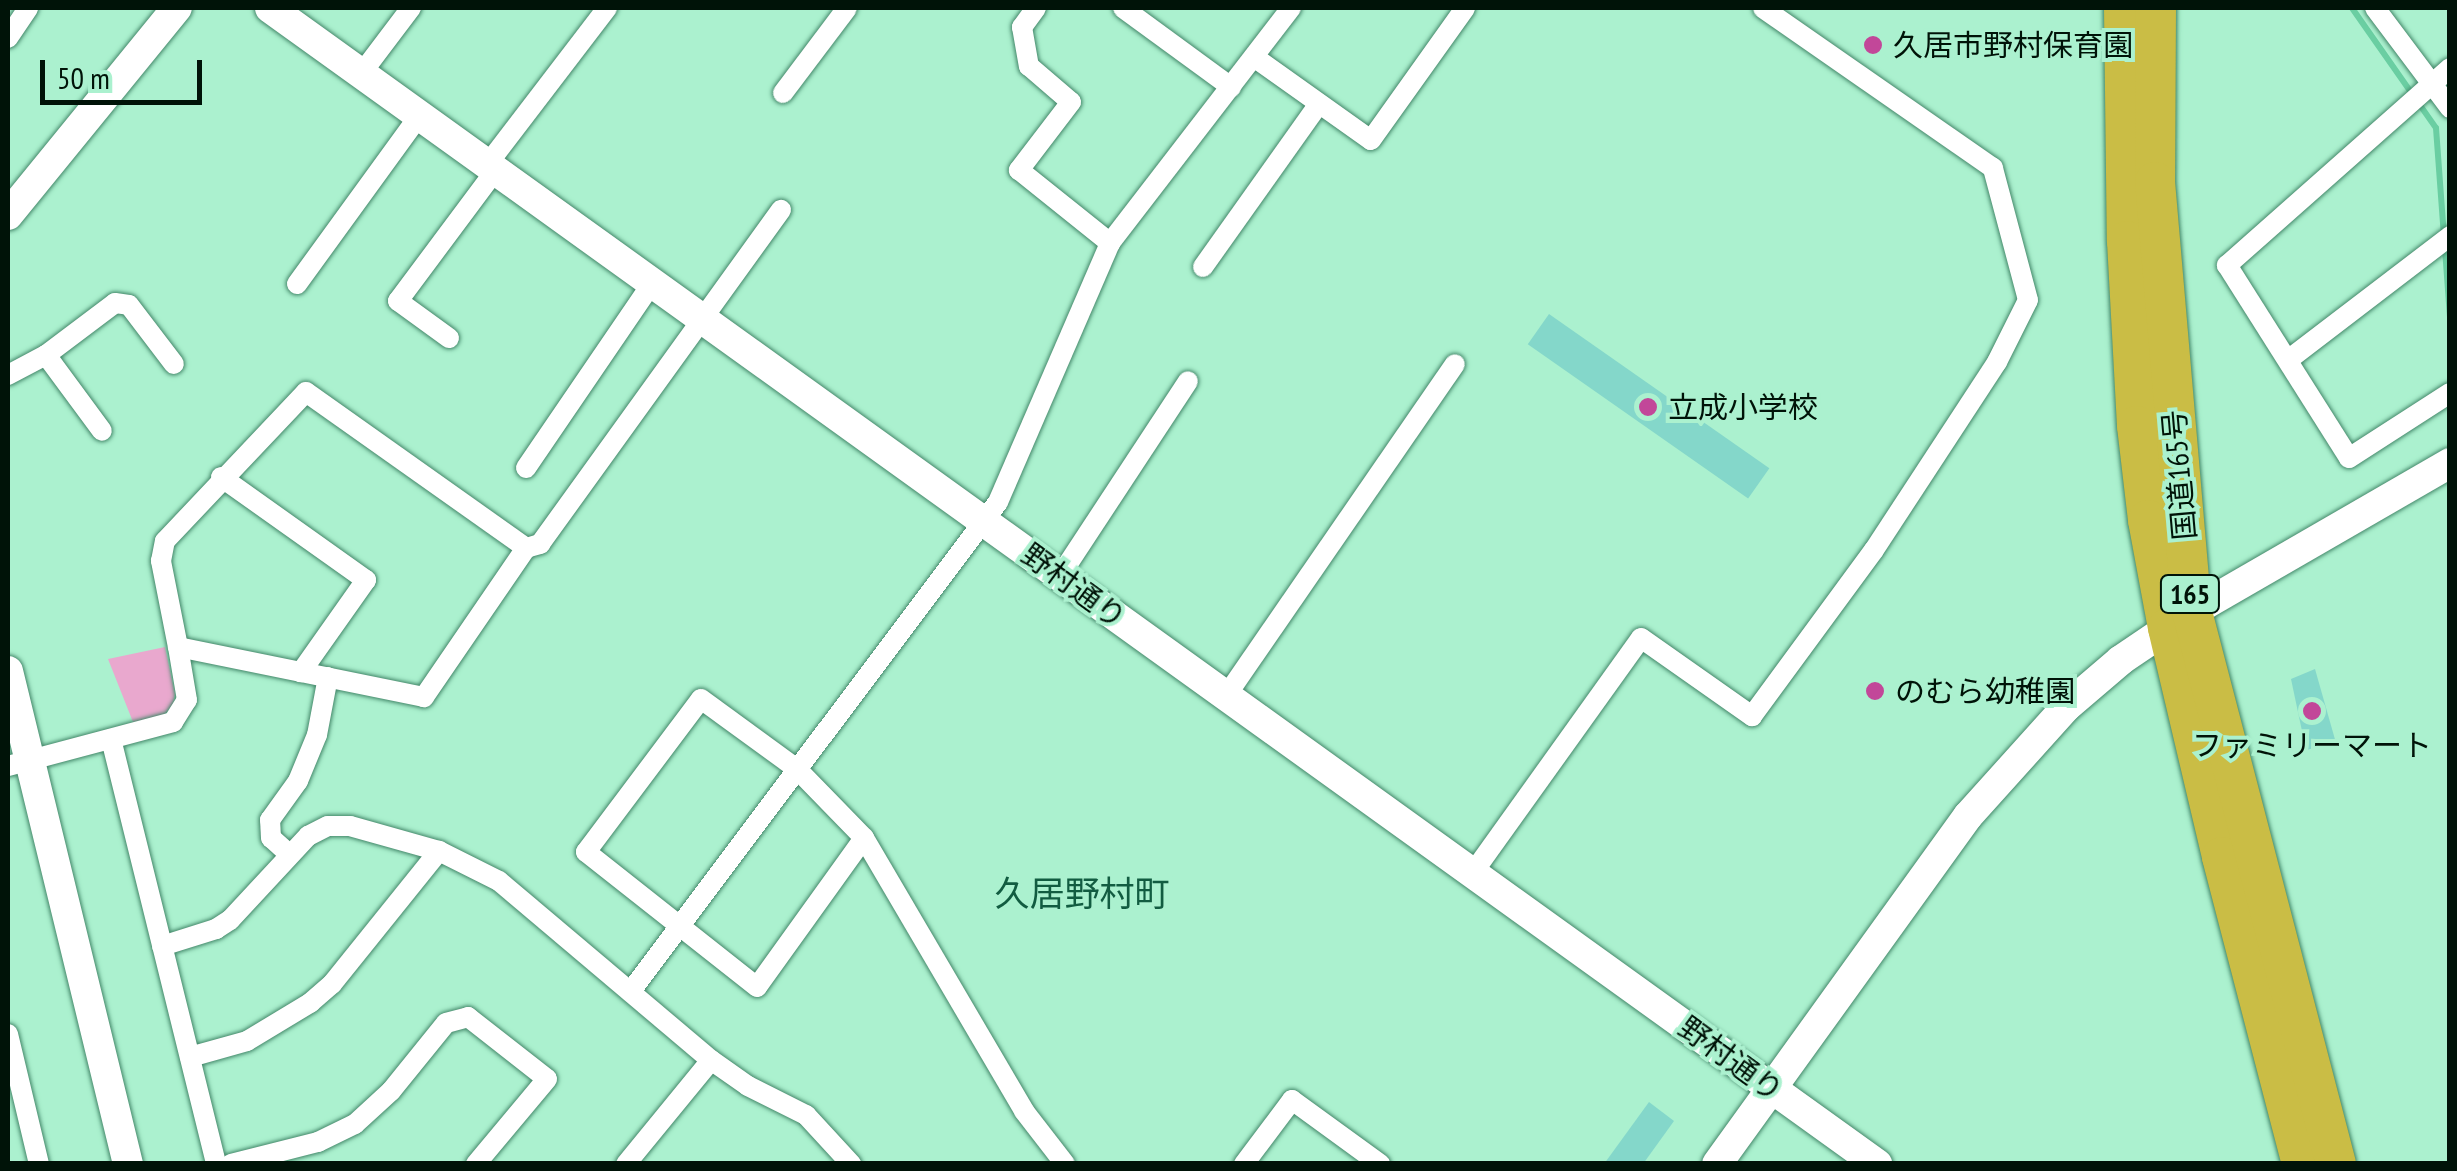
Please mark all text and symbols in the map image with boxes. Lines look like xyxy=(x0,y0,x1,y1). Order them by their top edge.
place label: 久居市野村保育園 xyxy=(1893,27,2133,63)
marker: 久居市野村保育園 xyxy=(1862,34,1884,56)
scale bar xyxy=(45,40,208,102)
text: 50 m xyxy=(57,58,110,97)
place label: 立成小学校 xyxy=(1668,389,1818,425)
marker: 立成小学校 xyxy=(1637,396,1659,418)
street label: 国道165号 xyxy=(2155,408,2203,542)
street label: 野村通り xyxy=(1015,536,1133,636)
road number: 165 xyxy=(2158,571,2222,617)
place label: のむら幼稚園 xyxy=(1895,673,2075,709)
marker: のむら幼稚園 xyxy=(1864,680,1886,702)
marker: ファミリーマート xyxy=(2301,700,2323,722)
place label: ファミリーマート xyxy=(2192,727,2432,763)
district label: 久居野村町 xyxy=(995,872,1169,914)
street label: 野村通り xyxy=(1672,1009,1790,1109)

